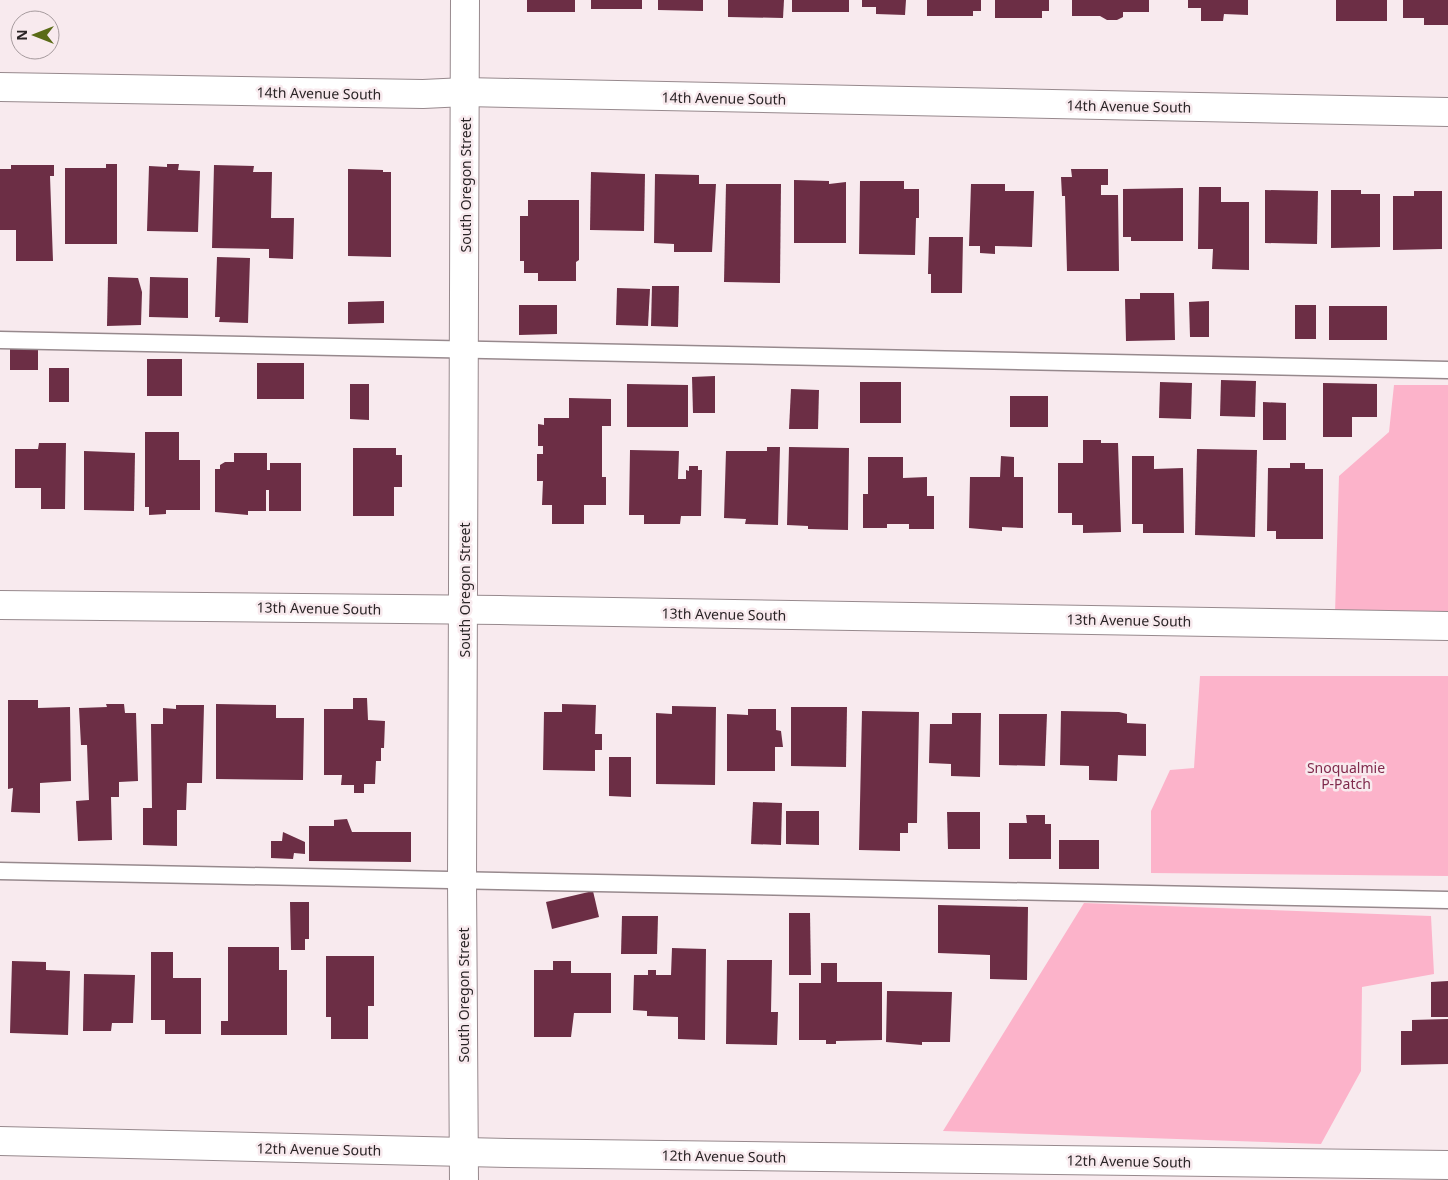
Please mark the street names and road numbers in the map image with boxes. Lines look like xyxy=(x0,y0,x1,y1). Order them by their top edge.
street label: 14th Avenue South xyxy=(257,82,381,104)
street label: 14th Avenue South xyxy=(662,87,786,109)
street label: 14th Avenue South xyxy=(1067,95,1191,117)
street label: South Oregon Street xyxy=(456,118,475,252)
street label: South Oregon Street xyxy=(455,523,474,657)
street label: 13th Avenue South xyxy=(257,597,381,619)
street label: 13th Avenue South xyxy=(662,603,786,625)
street label: 13th Avenue South xyxy=(1067,609,1191,631)
street label: South Oregon Street xyxy=(454,928,473,1062)
street label: 12th Avenue South xyxy=(257,1138,381,1160)
street label: 12th Avenue South xyxy=(662,1145,786,1167)
street label: 12th Avenue South xyxy=(1067,1150,1191,1172)

